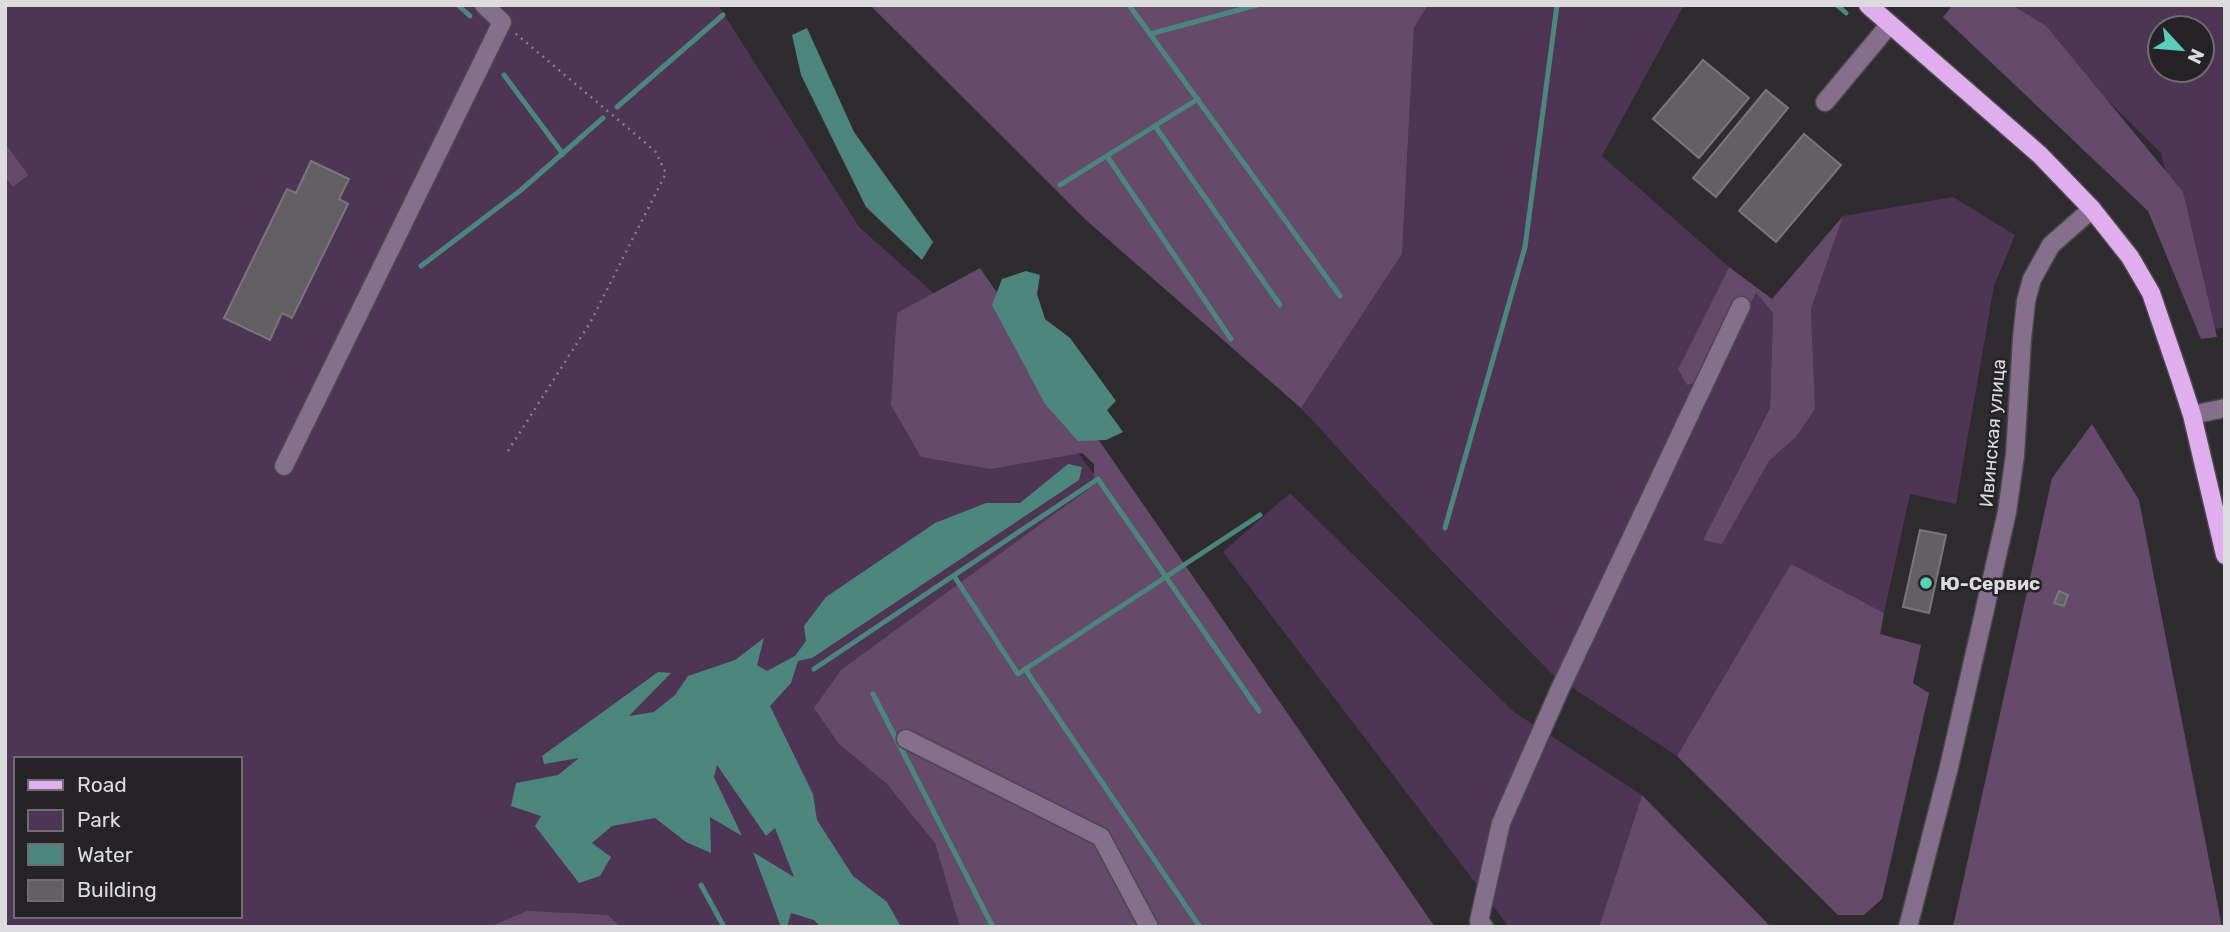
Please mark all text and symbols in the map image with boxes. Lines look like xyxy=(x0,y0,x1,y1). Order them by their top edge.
north arrow xyxy=(2146,14,2216,84)
text: N xyxy=(2182,45,2209,67)
street label: Ивинская улица xyxy=(1975,358,2010,508)
place label: Ю-Сервис xyxy=(1940,572,2040,595)
marker: Ю-Сервис xyxy=(1918,575,1934,591)
legend xyxy=(14,757,242,918)
text: Road xyxy=(77,772,127,797)
text: Park xyxy=(77,807,121,832)
text: Water xyxy=(77,842,133,867)
text: Building xyxy=(77,877,157,902)

